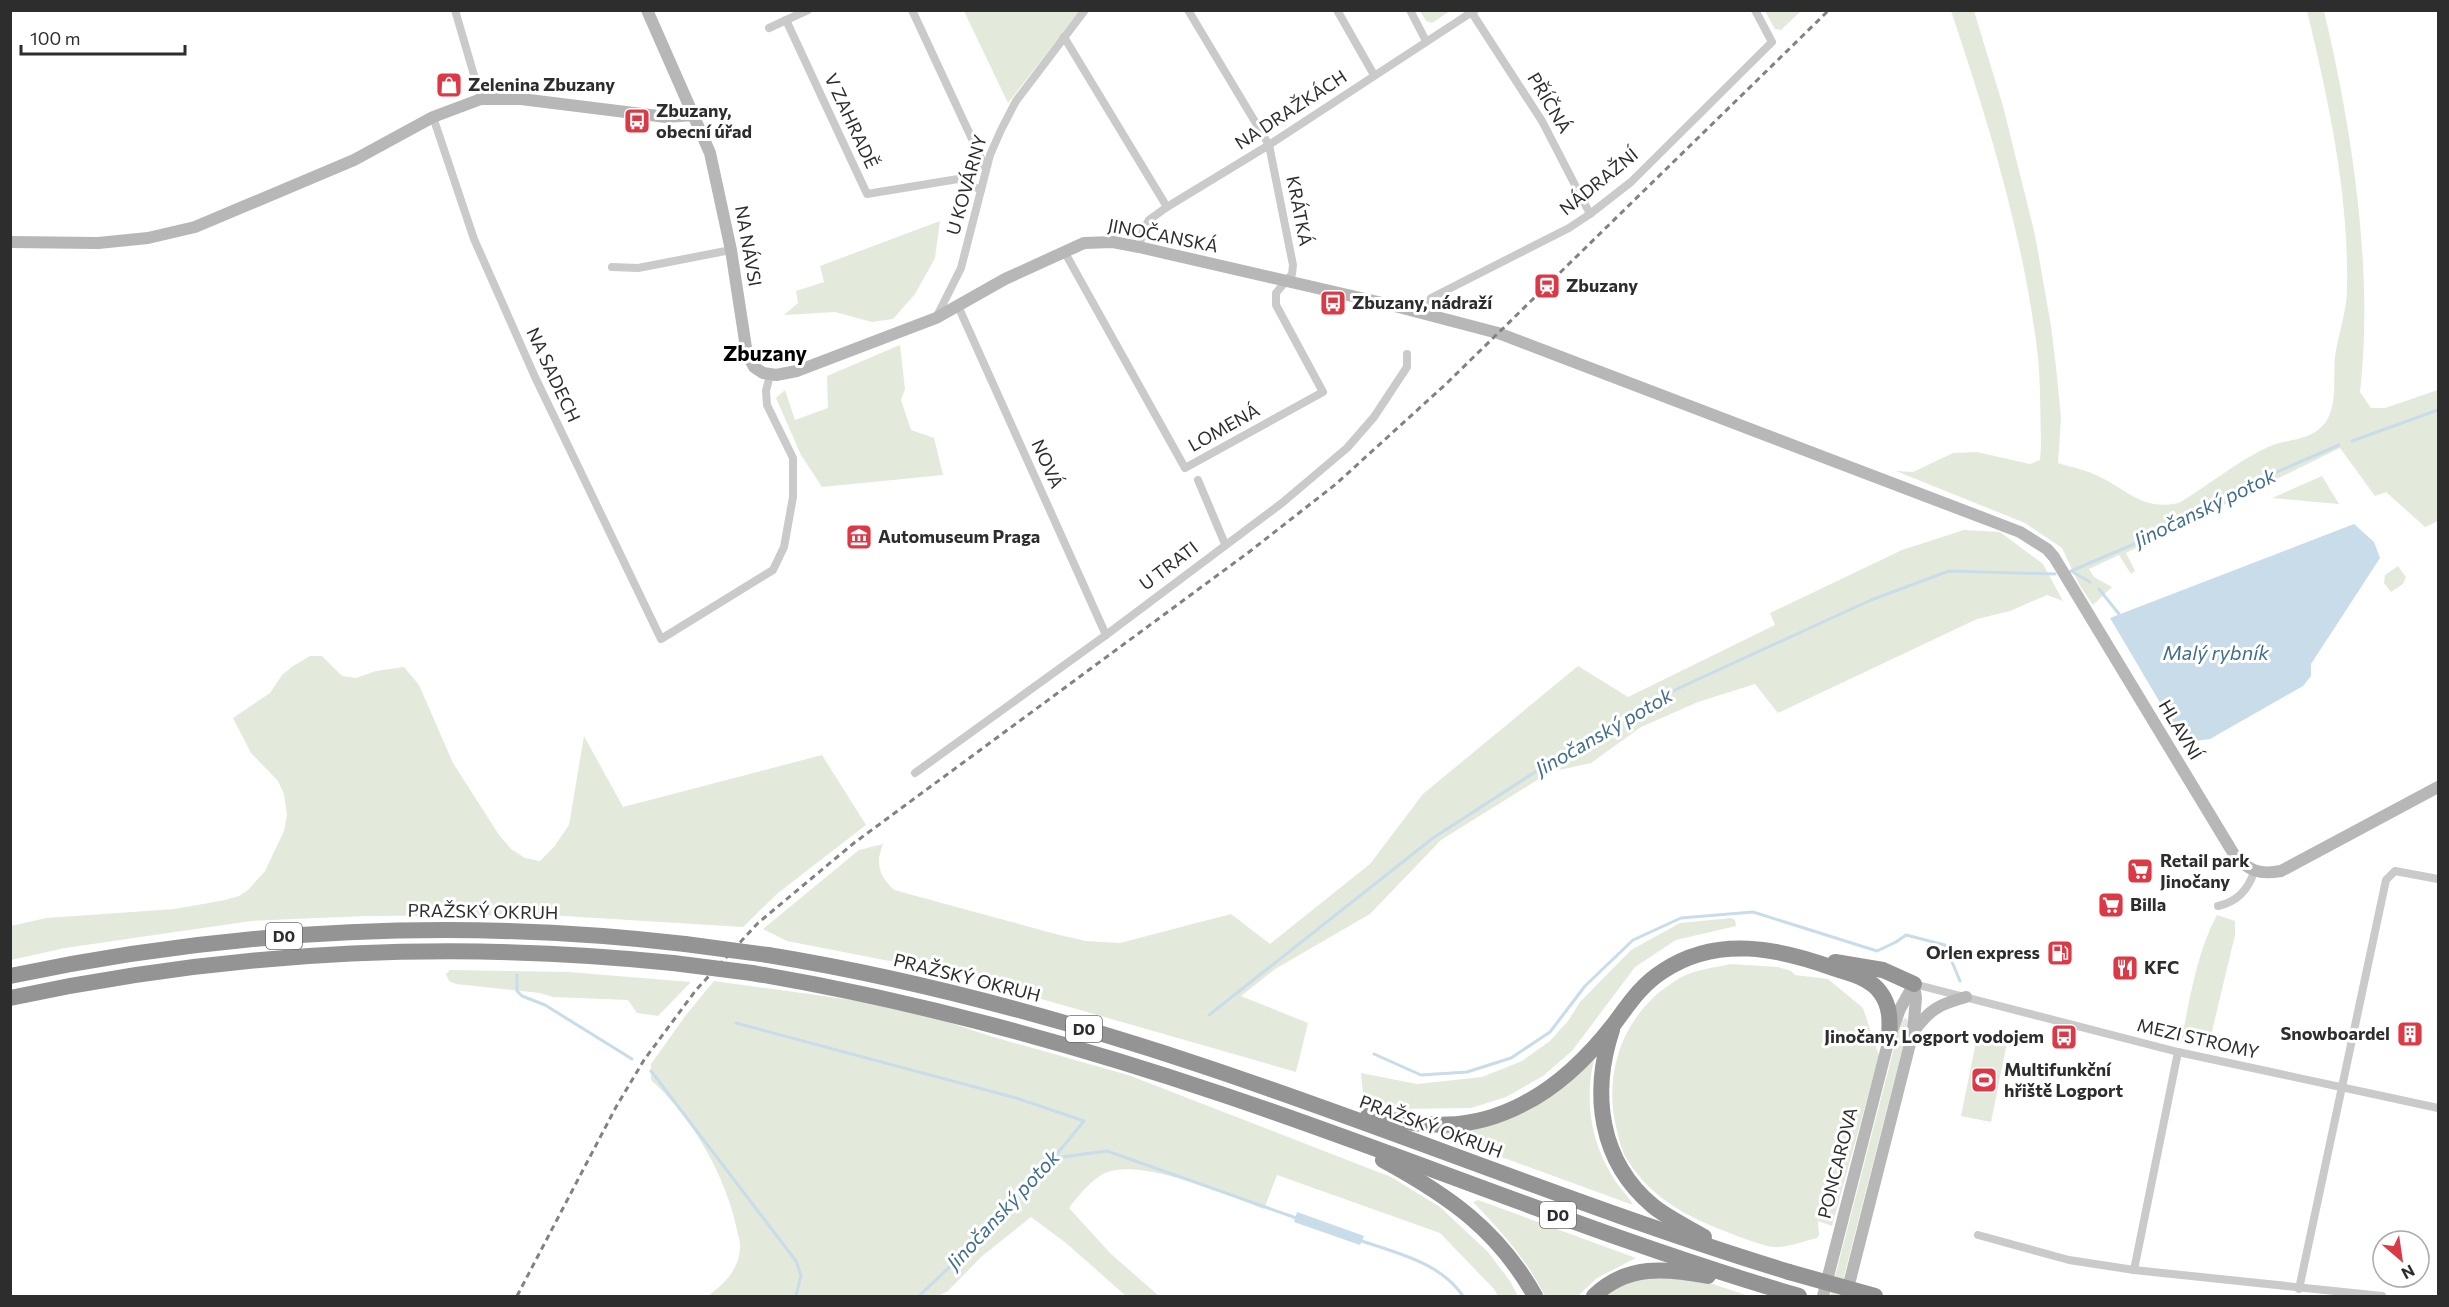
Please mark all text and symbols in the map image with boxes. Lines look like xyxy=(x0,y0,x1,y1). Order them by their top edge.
scale bar xyxy=(21,18,184,56)
text: 100 m xyxy=(30,27,80,49)
street label: NA DRAŽKÁCH xyxy=(1230,65,1351,154)
street label: PŘÍČNÁ xyxy=(1523,68,1576,137)
shop icon: Zelenina Zbuzany xyxy=(434,70,464,100)
street label: V ZAHRADĚ xyxy=(820,70,883,172)
place label: Zelenina Zbuzany xyxy=(468,73,615,95)
place label: Zbuzany, obecní úřad xyxy=(656,99,752,142)
bus stop icon: Zbuzany, obecní úřad xyxy=(622,106,652,136)
street label: U KOVÁRNY xyxy=(941,132,991,237)
street label: NÁDRAŽNÍ xyxy=(1555,142,1643,219)
street label: KRÁTKÁ xyxy=(1282,174,1318,248)
street label: NA NÁVSI xyxy=(731,204,767,288)
street label: JINOČANSKÁ xyxy=(1106,214,1220,256)
station icon: Zbuzany xyxy=(1532,271,1562,301)
place label: Zbuzany xyxy=(1566,274,1638,296)
bus stop icon: Zbuzany, nádraží xyxy=(1318,288,1348,318)
place label: Zbuzany, nádraží xyxy=(1352,291,1493,313)
street label: NA SADECH xyxy=(522,324,585,426)
district label: Zbuzany xyxy=(723,340,808,365)
street label: LOMENÁ xyxy=(1184,399,1263,456)
street label: NOVÁ xyxy=(1027,436,1068,492)
water label: Jinočanský potok xyxy=(2128,462,2280,553)
museum icon: Automuseum Praga xyxy=(844,522,874,552)
place label: Automuseum Praga xyxy=(878,525,1040,547)
street label: U TRATI xyxy=(1135,536,1202,594)
water label: Malý rybník xyxy=(2163,640,2270,664)
water label: Jinočanský potok xyxy=(1529,682,1677,781)
street label: HLAVNÍ xyxy=(2154,696,2208,764)
place label: Retail park Jinočany xyxy=(2160,849,2250,892)
supermarket icon: Retail park Jinočany xyxy=(2125,856,2155,886)
supermarket icon: Billa xyxy=(2096,890,2126,920)
place label: Billa xyxy=(2130,893,2166,915)
street label: PRAŽSKÝ OKRUH xyxy=(407,899,559,923)
road number: D0 xyxy=(266,923,302,949)
fuel station icon: Orlen express xyxy=(2045,938,2075,968)
place label: Orlen express xyxy=(1926,941,2040,963)
street label: PRAŽSKÝ OKRUH xyxy=(891,948,1043,1006)
restaurant icon: KFC xyxy=(2110,953,2140,983)
place label: KFC xyxy=(2144,956,2179,978)
street label: MEZI STROMY xyxy=(2135,1013,2262,1063)
road number: D0 xyxy=(1066,1016,1102,1042)
building icon: Snowboardel xyxy=(2395,1019,2425,1049)
bus stop icon: Jinočany, Logport vodojem xyxy=(2049,1022,2079,1052)
place label: Snowboardel xyxy=(2280,1022,2390,1044)
place label: Jinočany, Logport vodojem xyxy=(1824,1025,2044,1047)
place label: Multifunkční hřiště Logport xyxy=(2004,1058,2124,1101)
sports icon: Multifunkční hřiště Logport xyxy=(1969,1065,1999,1095)
street label: PRAŽSKÝ OKRUH xyxy=(1357,1090,1506,1162)
street label: PONCAROVA xyxy=(1813,1105,1861,1221)
water label: Jinočanský potok xyxy=(939,1144,1065,1275)
road number: D0 xyxy=(1540,1202,1576,1228)
north arrow xyxy=(2371,1229,2431,1289)
text: N xyxy=(2399,1261,2418,1284)

